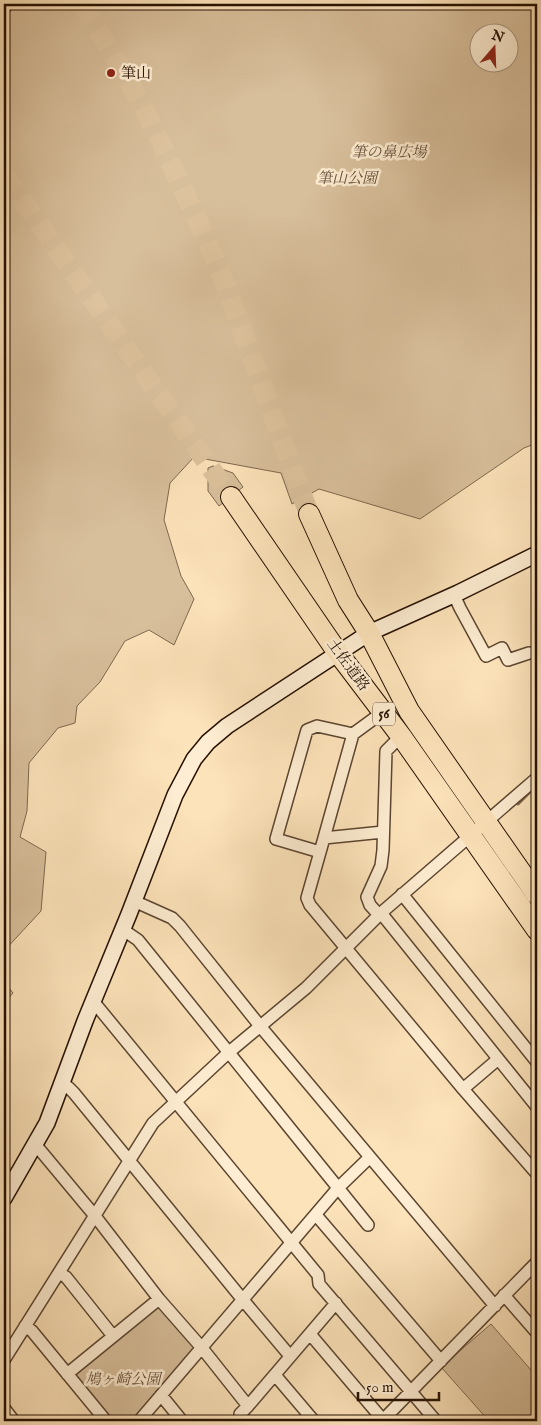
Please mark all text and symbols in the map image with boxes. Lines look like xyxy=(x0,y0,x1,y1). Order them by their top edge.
north arrow xyxy=(468,22,518,72)
text: N xyxy=(488,26,507,47)
place label: 筆山 xyxy=(121,64,151,83)
marker: 筆山 xyxy=(105,67,117,79)
park label: 筆の鼻広場 xyxy=(351,143,428,162)
park label: 筆山公園 xyxy=(317,169,380,188)
street label: 土佐道路 xyxy=(323,635,373,695)
road number: 56 xyxy=(373,702,395,726)
park label: 鳩ヶ崎公園 xyxy=(85,1370,163,1389)
scale bar xyxy=(358,1370,440,1402)
text: 50 m xyxy=(366,1378,394,1397)

